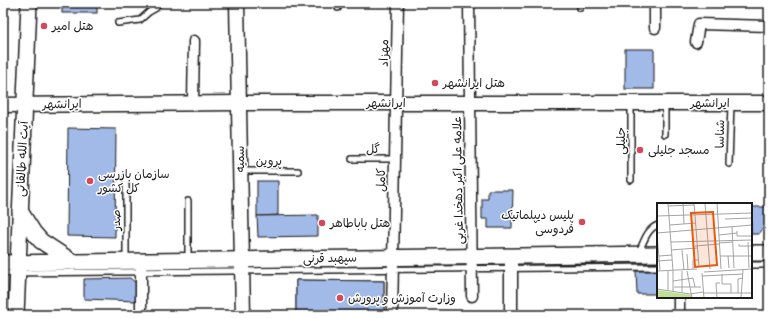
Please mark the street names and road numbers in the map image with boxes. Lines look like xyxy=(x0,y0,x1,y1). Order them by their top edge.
street label: مهزاد xyxy=(376,39,391,67)
street label: ایرانشهر xyxy=(365,95,406,110)
street label: ایرانشهر xyxy=(689,95,730,110)
street label: ایرانشهر xyxy=(41,96,82,111)
street label: علامه علی اکبر دهخدا غربی xyxy=(449,115,467,245)
street label: شناسا xyxy=(712,119,727,148)
street label: آیت الله طالقانی xyxy=(12,120,32,197)
street label: جلیلی xyxy=(613,127,629,155)
street label: گل xyxy=(366,141,380,156)
street label: سمیه xyxy=(232,146,247,172)
street label: پروین xyxy=(256,153,282,169)
street label: کامل xyxy=(373,168,388,192)
street label: صدر xyxy=(108,210,123,231)
street label: سپهبد قرنی xyxy=(303,250,357,266)

